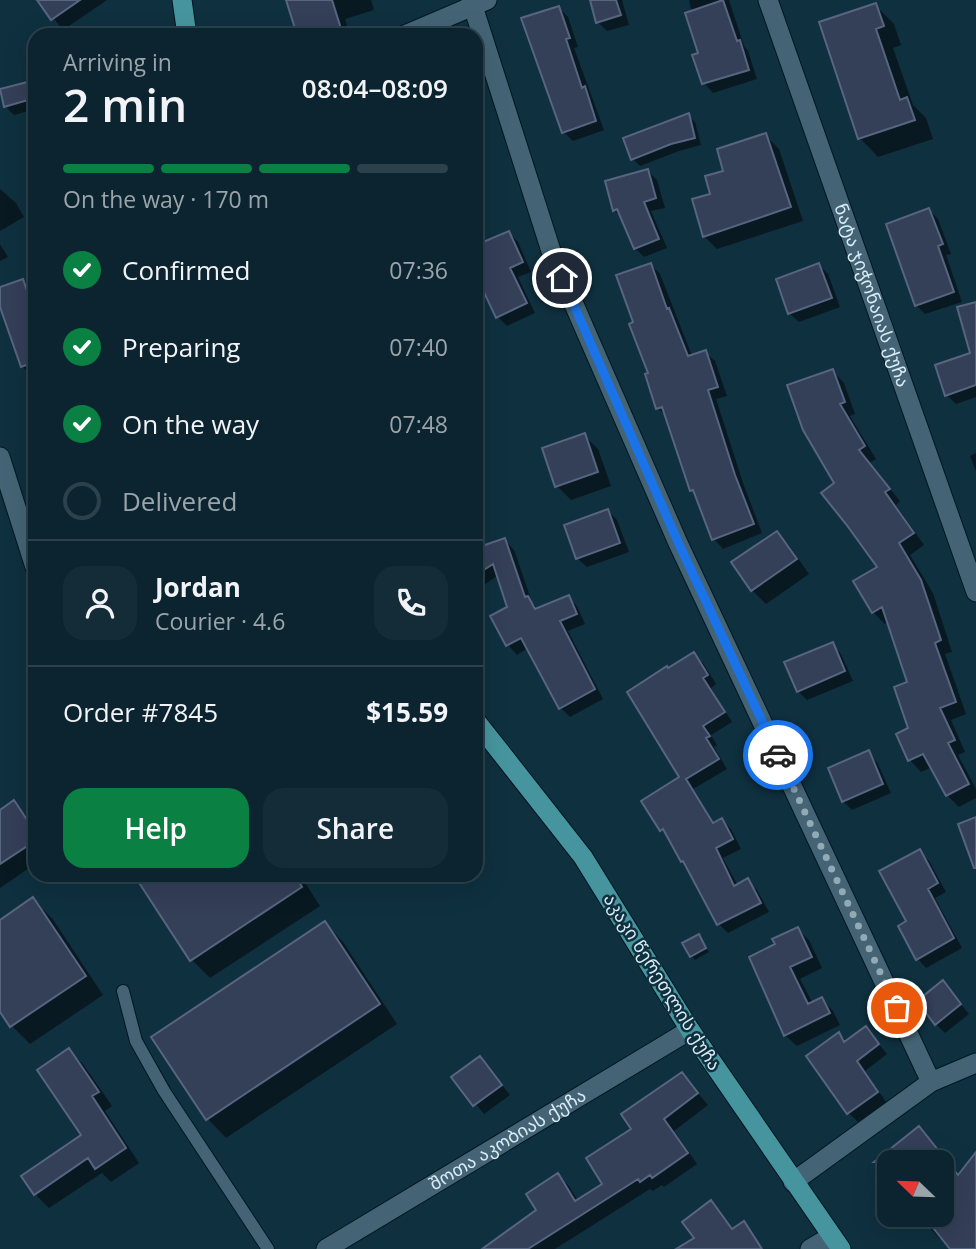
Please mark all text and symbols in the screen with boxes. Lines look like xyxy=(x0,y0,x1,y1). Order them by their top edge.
text: Arriving in xyxy=(63,46,172,78)
text: 08:04–08:09 xyxy=(302,70,448,106)
text: 2 min xyxy=(63,73,187,135)
text: On the way · 170 m xyxy=(63,183,269,215)
street label: ნატა ჯიჭონაიას ქუჩა xyxy=(829,200,916,390)
pin xyxy=(532,248,592,308)
icon: check xyxy=(63,251,101,289)
text: Confirmed xyxy=(122,252,250,288)
text: 07:36 xyxy=(389,254,448,286)
icon: home xyxy=(543,259,581,297)
icon: check xyxy=(63,328,101,366)
text: Preparing xyxy=(122,329,240,365)
text: 07:40 xyxy=(389,331,448,363)
icon: check xyxy=(63,405,101,443)
text: On the way xyxy=(122,406,259,442)
text: 07:48 xyxy=(389,408,448,440)
text: Delivered xyxy=(122,483,237,519)
button: person xyxy=(63,566,137,640)
button: phone xyxy=(374,566,448,640)
text: Jordan xyxy=(155,569,241,605)
text: Courier · 4.6 xyxy=(155,605,285,637)
text: Order #7845 xyxy=(63,694,218,730)
text: $15.59 xyxy=(366,694,448,730)
courier xyxy=(743,720,813,790)
icon: car xyxy=(759,736,797,774)
button: Help xyxy=(63,788,249,868)
button: Share xyxy=(263,788,448,868)
street label: აკაკი წერეთლის ქუჩა xyxy=(598,888,727,1075)
pin xyxy=(867,978,927,1038)
icon: bag xyxy=(878,989,916,1027)
street label: შოთა აკობიას ქუჩა xyxy=(424,1082,590,1195)
north arrow xyxy=(877,1150,954,1227)
map controls xyxy=(877,1150,954,1227)

